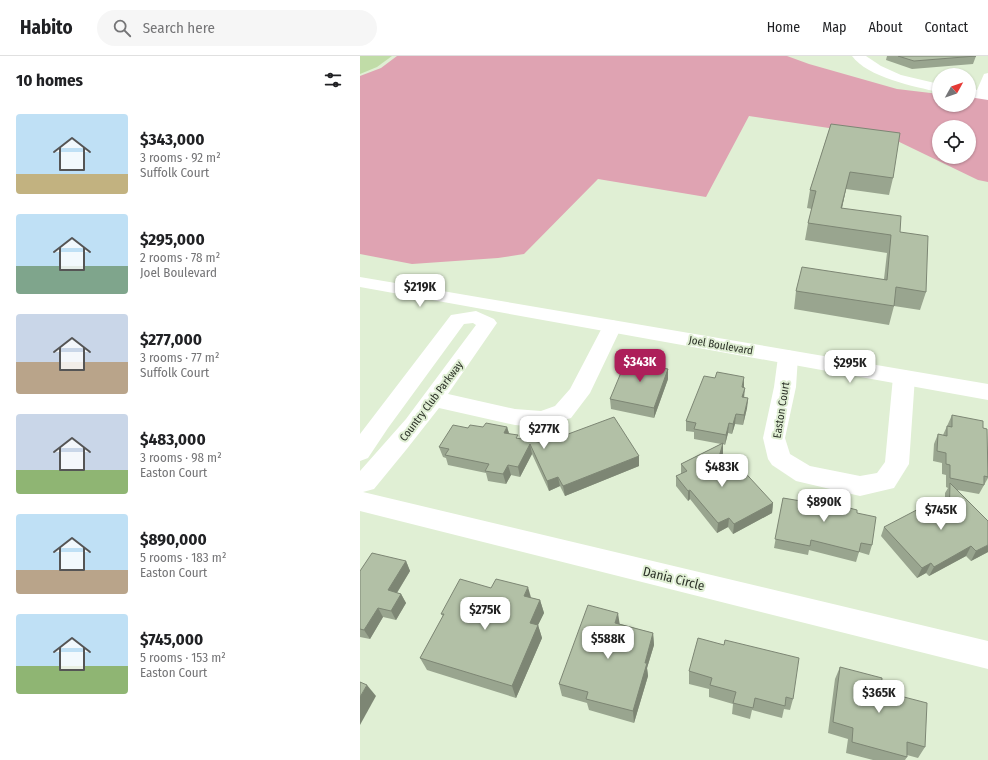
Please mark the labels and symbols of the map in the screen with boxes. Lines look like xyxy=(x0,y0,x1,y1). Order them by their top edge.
north arrow xyxy=(932,68,976,112)
pin: $219K xyxy=(392,274,448,308)
street label: Joel Boulevard xyxy=(688,333,754,358)
pin: $343K xyxy=(612,349,668,383)
pin: $295K xyxy=(822,350,878,384)
street label: Country Club Parkway xyxy=(397,359,466,444)
street label: Easton Court xyxy=(771,381,792,439)
pin: $277K xyxy=(516,416,572,450)
pin: $483K xyxy=(694,454,750,488)
pin: $890K xyxy=(796,489,852,523)
pin: $745K xyxy=(913,497,969,531)
street label: Dania Circle xyxy=(642,564,706,593)
pin: $275K xyxy=(457,597,513,631)
pin: $588K xyxy=(580,626,636,660)
pin: $365K xyxy=(851,680,907,714)

